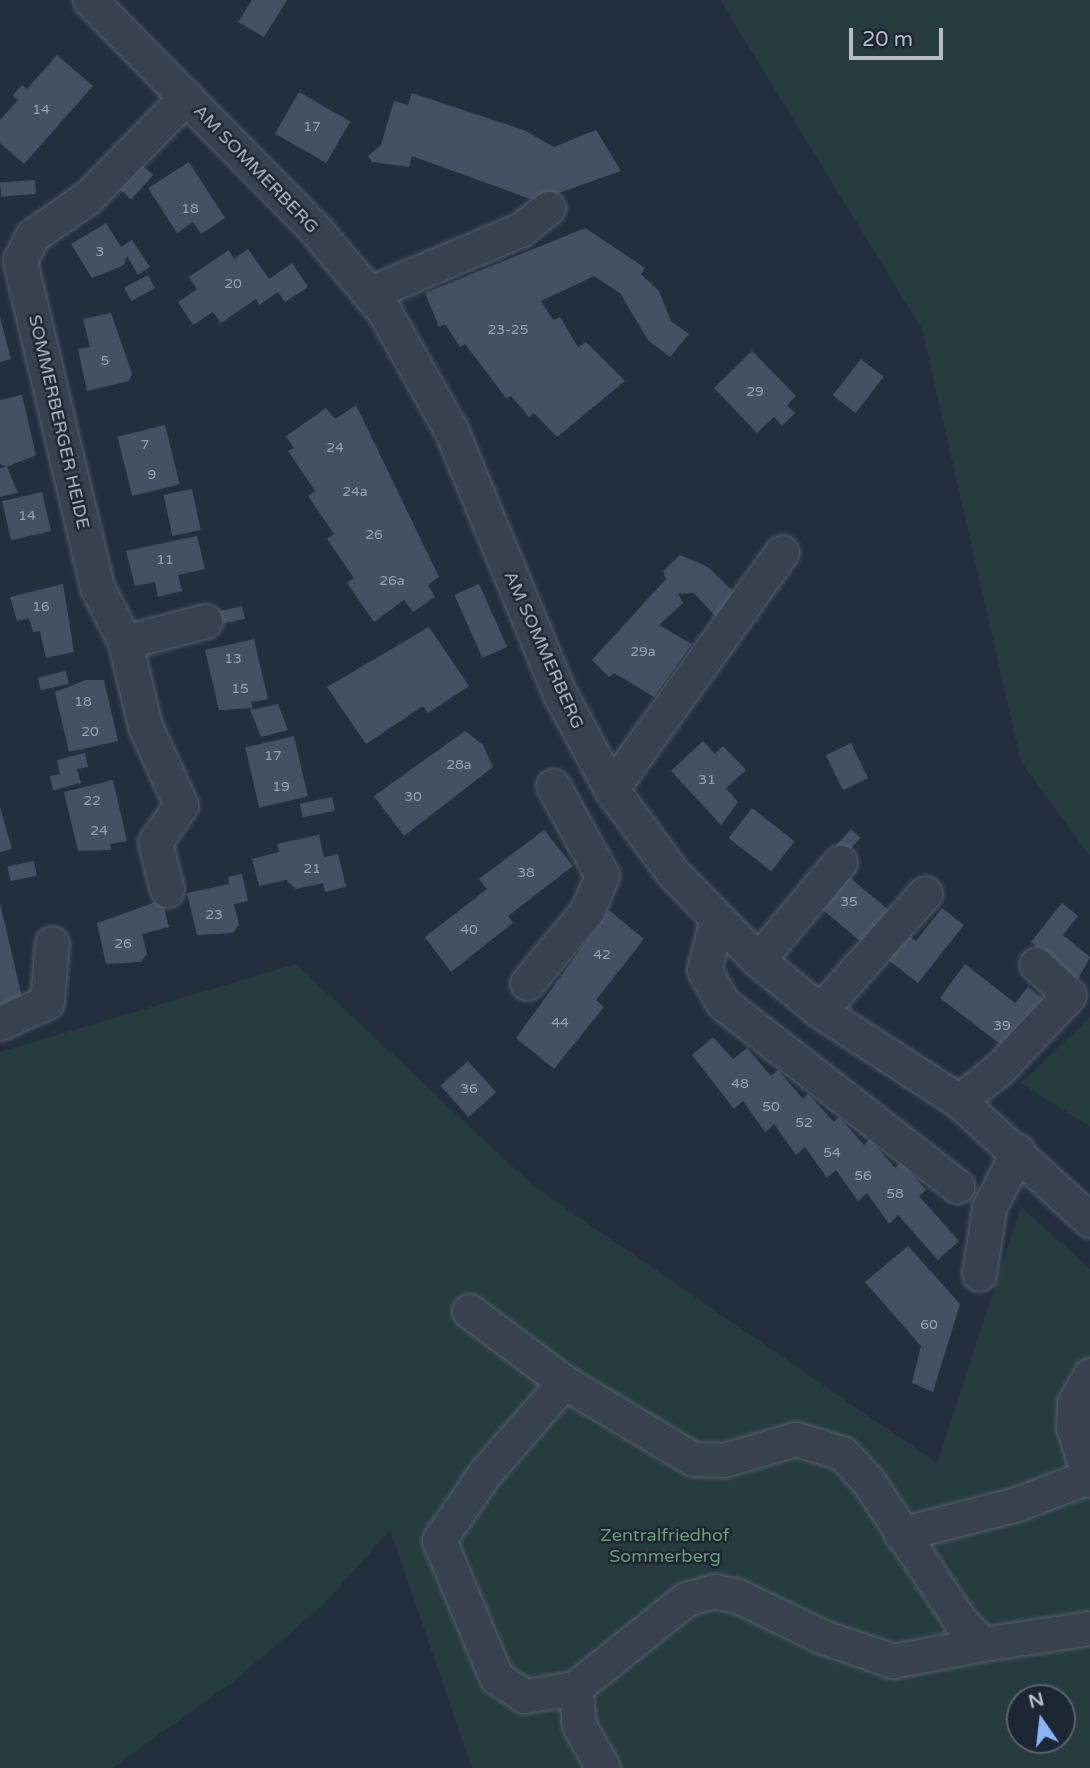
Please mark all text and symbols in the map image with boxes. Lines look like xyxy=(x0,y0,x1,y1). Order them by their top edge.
scale bar xyxy=(852,14,946,58)
text: 20 m xyxy=(862,27,913,52)
street label: AM SOMMERBERG xyxy=(189,100,323,238)
house number: 14 xyxy=(32,102,50,118)
house number: 17 xyxy=(303,119,321,135)
house number: 18 xyxy=(181,201,199,217)
house number: 3 xyxy=(96,244,104,260)
house number: 20 xyxy=(224,276,242,292)
street label: SOMMERBERGER HEIDE xyxy=(24,313,94,531)
house number: 23-25 xyxy=(488,322,528,338)
house number: 5 xyxy=(101,353,109,369)
house number: 29 xyxy=(746,384,764,400)
house number: 7 xyxy=(141,437,149,453)
house number: 24 xyxy=(326,440,344,456)
house number: 9 xyxy=(148,467,156,483)
house number: 24a xyxy=(342,484,368,500)
house number: 14 xyxy=(18,508,36,524)
house number: 26 xyxy=(365,527,383,543)
house number: 11 xyxy=(156,552,174,568)
street label: AM SOMMERBERG xyxy=(499,568,589,732)
house number: 26a xyxy=(379,573,405,589)
house number: 16 xyxy=(32,599,50,615)
house number: 29a xyxy=(630,644,656,660)
house number: 13 xyxy=(224,651,242,667)
house number: 15 xyxy=(231,681,249,697)
house number: 18 xyxy=(74,694,92,710)
house number: 20 xyxy=(81,724,99,740)
house number: 17 xyxy=(264,748,282,764)
house number: 28a xyxy=(446,757,472,773)
house number: 31 xyxy=(698,772,716,788)
house number: 19 xyxy=(272,779,290,795)
house number: 30 xyxy=(404,789,422,805)
house number: 22 xyxy=(83,793,101,809)
house number: 24 xyxy=(90,823,108,839)
house number: 21 xyxy=(303,861,321,877)
house number: 38 xyxy=(517,865,535,881)
house number: 35 xyxy=(840,894,858,910)
house number: 23 xyxy=(205,907,223,923)
house number: 40 xyxy=(460,922,478,938)
house number: 26 xyxy=(114,936,132,952)
house number: 42 xyxy=(593,947,611,963)
house number: 44 xyxy=(551,1015,569,1031)
house number: 39 xyxy=(993,1018,1011,1034)
house number: 48 xyxy=(731,1076,749,1092)
house number: 36 xyxy=(460,1081,478,1097)
house number: 50 xyxy=(762,1099,780,1115)
house number: 52 xyxy=(795,1115,813,1131)
house number: 54 xyxy=(823,1145,841,1161)
house number: 56 xyxy=(854,1168,872,1184)
house number: 58 xyxy=(886,1186,904,1202)
house number: 60 xyxy=(920,1317,938,1333)
park label: Zentralfriedhof Sommerberg xyxy=(600,1525,730,1568)
north arrow xyxy=(1006,1684,1076,1754)
text: N xyxy=(1026,1688,1046,1713)

